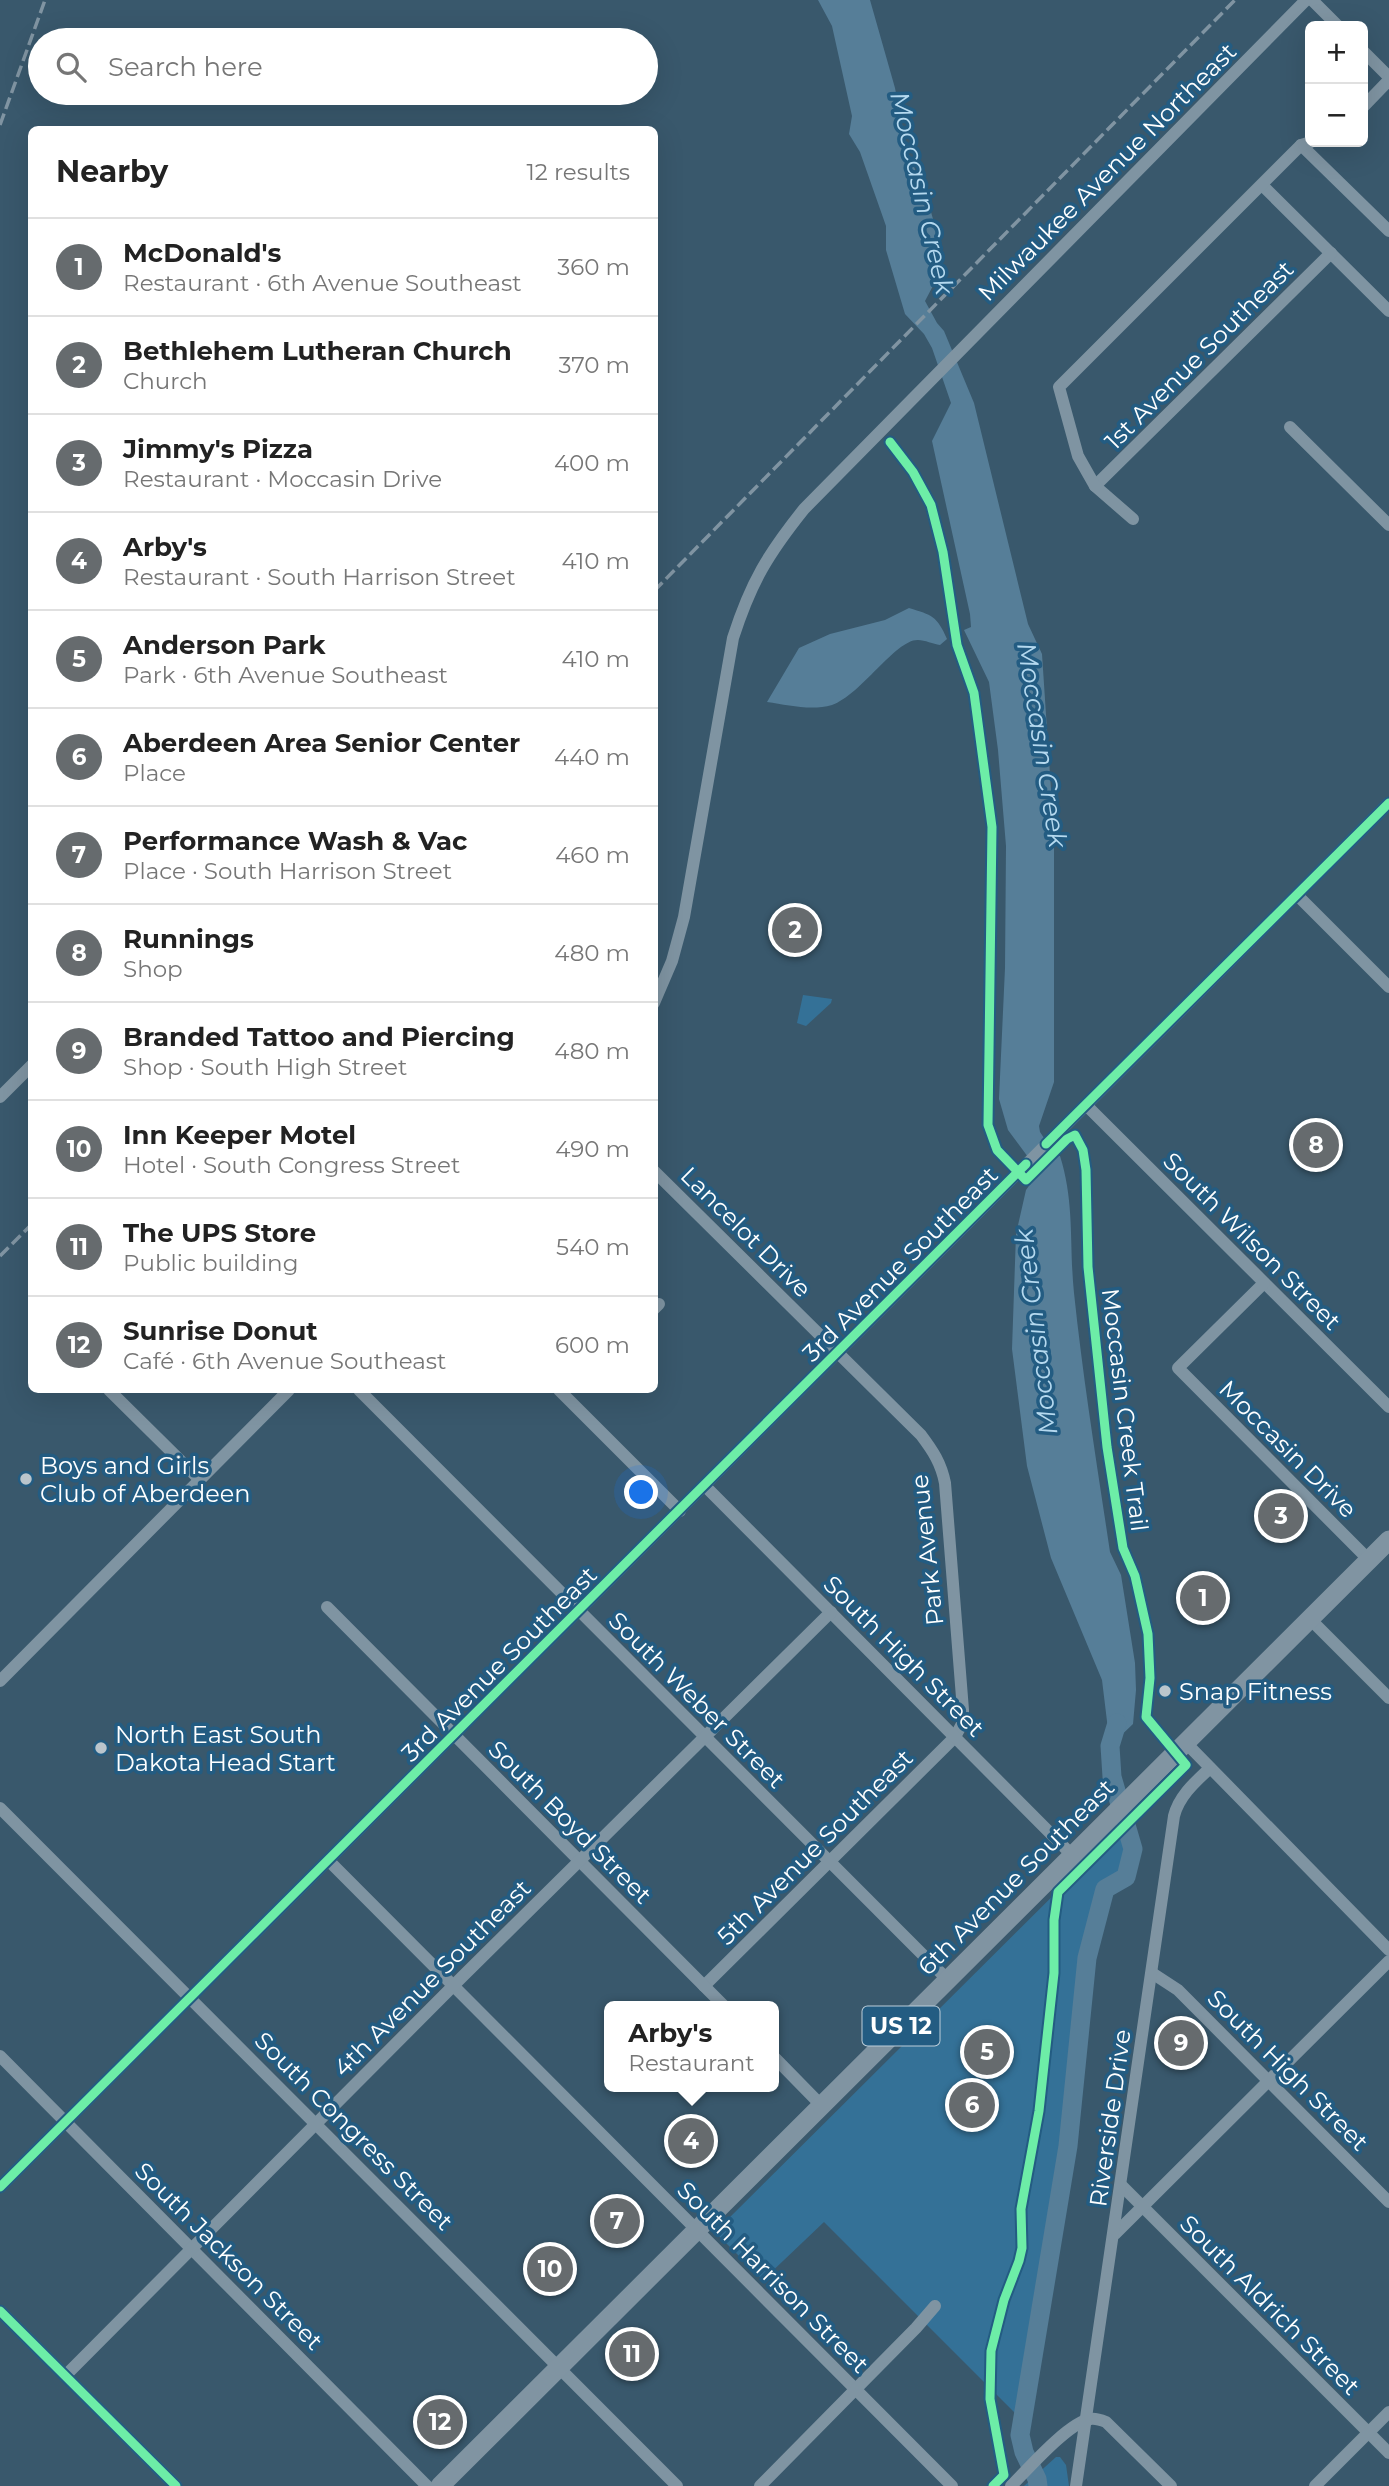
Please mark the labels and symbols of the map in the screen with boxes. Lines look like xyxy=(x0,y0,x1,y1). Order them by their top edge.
street label: Milwaukee Avenue Northeast xyxy=(972,37,1242,307)
water label: Moccasin Creek xyxy=(883,88,961,299)
street label: 1st Avenue Southeast xyxy=(1099,254,1300,455)
water label: Moccasin Creek xyxy=(1010,640,1074,851)
pin: 2 xyxy=(772,904,818,956)
pin: 8 xyxy=(1293,1119,1339,1171)
street label: South Wilson Street xyxy=(1157,1146,1347,1336)
street label: 3rd Avenue Southeast xyxy=(796,1160,1004,1368)
street label: Lancelot Drive xyxy=(675,1161,817,1303)
water label: Moccasin Creek xyxy=(1007,1226,1065,1437)
street label: Moccasin Creek Trail xyxy=(1096,1287,1154,1533)
street label: Moccasin Drive xyxy=(1213,1374,1363,1524)
place label: Boys and Girls Club of Aberdeen xyxy=(40,1451,250,1508)
marker: Boys and Girls Club of Aberdeen xyxy=(18,1471,34,1487)
street label: Park Avenue xyxy=(905,1473,949,1627)
your location xyxy=(624,1475,658,1509)
pin: 3 xyxy=(1258,1490,1304,1542)
street label: 3rd Avenue Southeast xyxy=(395,1560,603,1768)
street label: South High Street xyxy=(817,1569,991,1743)
pin: 1 xyxy=(1180,1572,1226,1624)
street label: South Weber Street xyxy=(603,1606,791,1794)
place label: Snap Fitness xyxy=(1179,1677,1332,1706)
marker: Snap Fitness xyxy=(1157,1683,1173,1699)
place label: North East South Dakota Head Start xyxy=(115,1720,336,1777)
street label: South Boyd Street xyxy=(482,1734,658,1910)
marker: North East South Dakota Head Start xyxy=(93,1740,109,1756)
street label: 5th Avenue Southeast xyxy=(711,1743,919,1951)
street label: 6th Avenue Southeast xyxy=(912,1773,1120,1981)
street label: 4th Avenue Southeast xyxy=(327,1873,537,2083)
street label: South High Street xyxy=(1201,1983,1375,2157)
road number: US 12 xyxy=(862,2007,940,2046)
pin: 9 xyxy=(1158,2017,1204,2069)
street label: South Congress Street xyxy=(249,2026,459,2236)
pin: 5 xyxy=(964,2026,1010,2078)
street label: Riverside Drive xyxy=(1083,2028,1137,2208)
pin: 6 xyxy=(949,2079,995,2131)
pin: 4 xyxy=(668,2115,714,2167)
street label: South Jackson Street xyxy=(129,2156,329,2356)
street label: South Harrison Street xyxy=(671,2175,875,2379)
pin: 7 xyxy=(594,2195,640,2247)
street label: South Aldrich Street xyxy=(1174,2209,1366,2401)
pin: 10 xyxy=(527,2243,573,2295)
pin: 11 xyxy=(609,2328,655,2380)
pin: 12 xyxy=(417,2396,463,2448)

